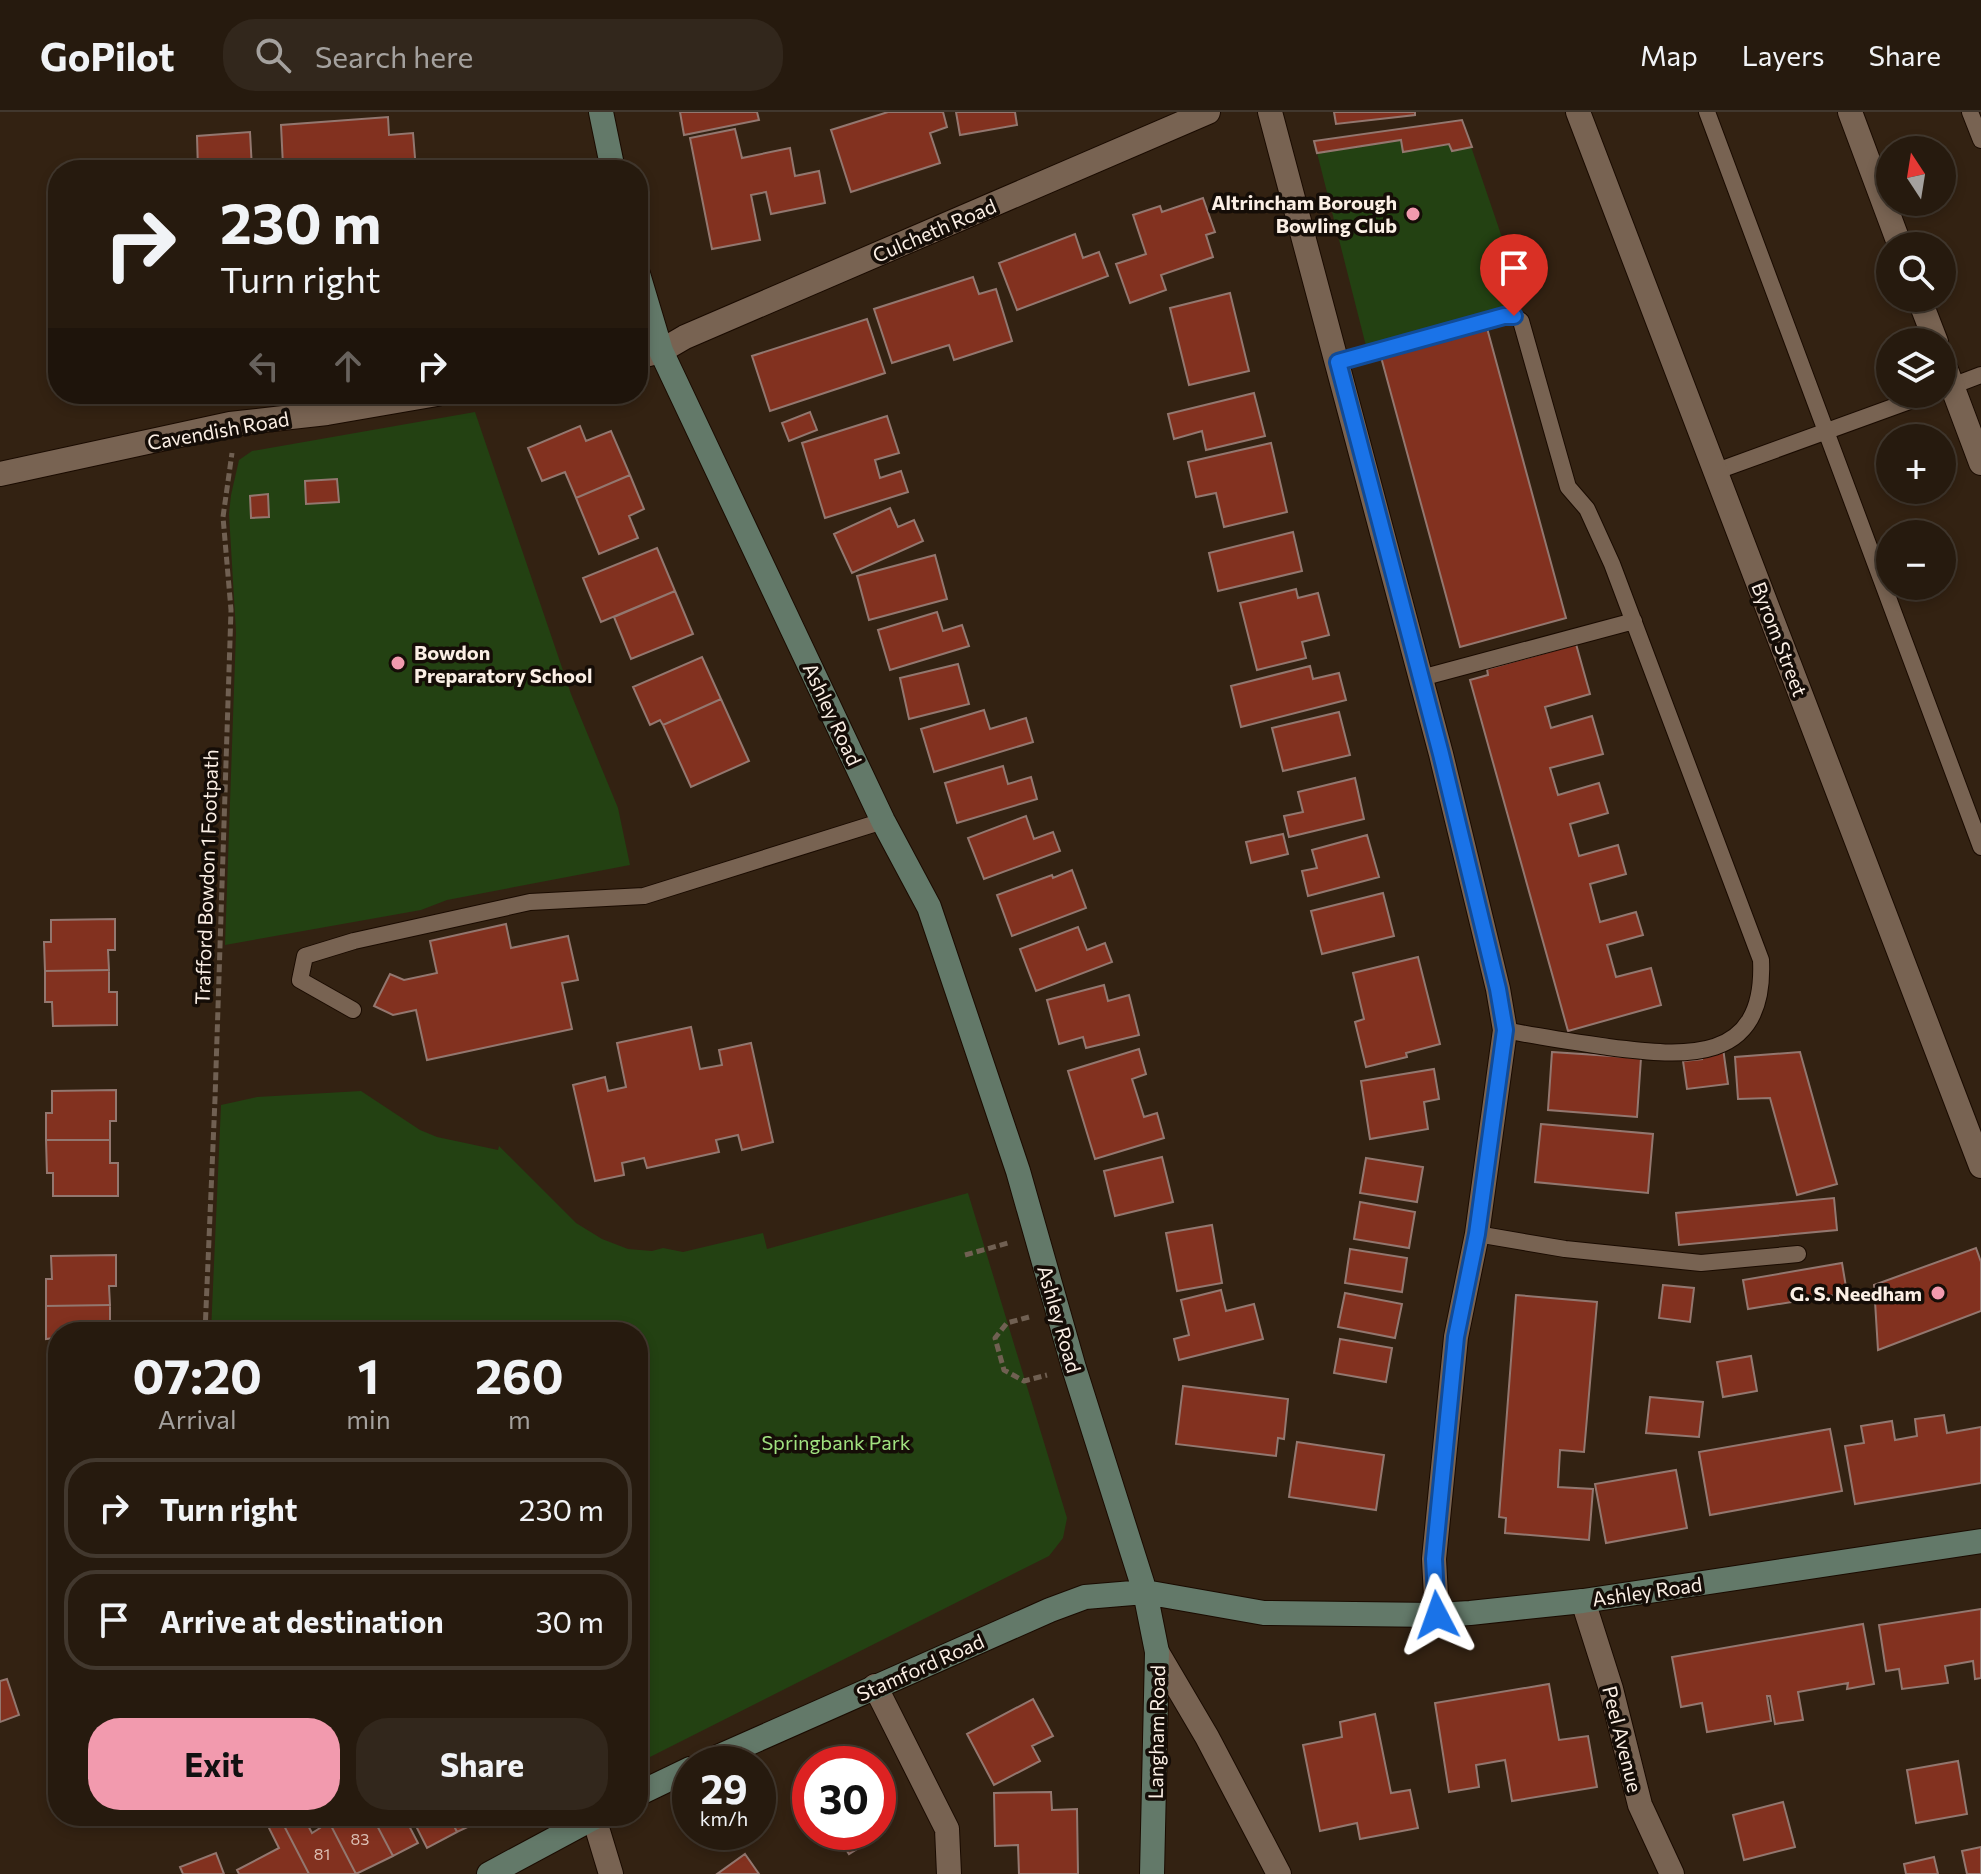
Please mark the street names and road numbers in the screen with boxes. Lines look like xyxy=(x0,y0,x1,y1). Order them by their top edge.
street label: Culcheth Road xyxy=(869,193,999,267)
street label: Cavendish Road xyxy=(145,406,291,454)
street label: Byrom Street xyxy=(1747,578,1813,700)
street label: Ashley Road xyxy=(799,659,867,769)
street label: Trafford Bowdon 1 Footpath xyxy=(190,749,222,1005)
street label: Ashley Road xyxy=(1033,1263,1087,1375)
street label: Ashley Road xyxy=(1591,1571,1703,1611)
street label: Stamford Road xyxy=(853,1628,987,1706)
street label: Langham Road xyxy=(1143,1665,1169,1799)
street label: Peel Avenue xyxy=(1598,1683,1648,1795)

